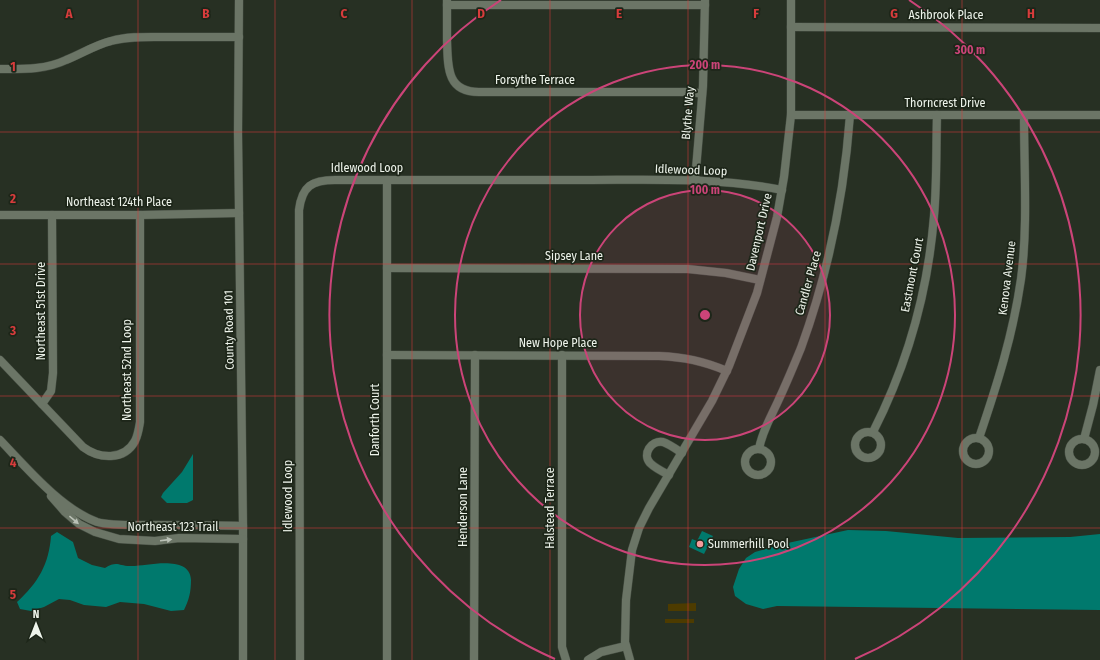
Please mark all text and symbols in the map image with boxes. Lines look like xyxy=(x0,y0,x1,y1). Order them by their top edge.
text: A xyxy=(64,6,73,21)
text: B xyxy=(202,6,210,21)
text: C xyxy=(341,6,348,21)
text: D xyxy=(477,6,485,21)
text: E xyxy=(616,6,622,21)
text: F xyxy=(753,6,759,21)
text: G xyxy=(890,6,898,21)
text: H xyxy=(1027,6,1035,21)
street label: Ashbrook Place xyxy=(908,8,984,22)
text: 300 m xyxy=(954,43,985,57)
text: 200 m xyxy=(689,58,720,72)
text: 1 xyxy=(10,59,16,74)
street label: Forsythe Terrace xyxy=(495,73,575,87)
street label: Blythe Way xyxy=(679,85,697,140)
street label: Thorncrest Drive xyxy=(905,96,986,110)
street label: Idlewood Loop xyxy=(331,161,403,175)
street label: Idlewood Loop xyxy=(655,162,727,178)
text: 100 m xyxy=(690,183,720,197)
text: 2 xyxy=(9,191,16,206)
street label: Davenport Drive xyxy=(743,192,775,272)
street label: Northeast 124th Place xyxy=(66,195,172,209)
street label: Eastmont Court xyxy=(898,237,926,313)
street label: Kenova Avenue xyxy=(996,240,1019,316)
street label: Sipsey Lane xyxy=(545,249,603,263)
street label: Candler Place xyxy=(792,249,824,317)
street label: Northeast 51st Drive xyxy=(34,262,48,360)
street label: County Road 101 xyxy=(221,290,237,370)
centre of rings xyxy=(698,308,712,322)
street label: Northeast 52nd Loop xyxy=(120,319,134,421)
text: 3 xyxy=(9,323,16,338)
street label: New Hope Place xyxy=(519,336,597,350)
street label: Danforth Court xyxy=(368,384,382,456)
text: 4 xyxy=(10,455,17,470)
street label: Idlewood Loop xyxy=(281,460,295,532)
street label: Henderson Lane xyxy=(456,467,470,547)
street label: Halstead Terrace xyxy=(543,467,557,549)
one-way arrow xyxy=(68,515,79,524)
street label: Northeast 123 Trail xyxy=(128,520,218,534)
one-way arrow xyxy=(160,537,172,543)
place label: Summerhill Pool xyxy=(708,537,789,551)
marker: Summerhill Pool xyxy=(695,539,705,549)
text: 5 xyxy=(10,587,16,602)
north arrow xyxy=(16,604,56,644)
text: N xyxy=(33,608,39,621)

